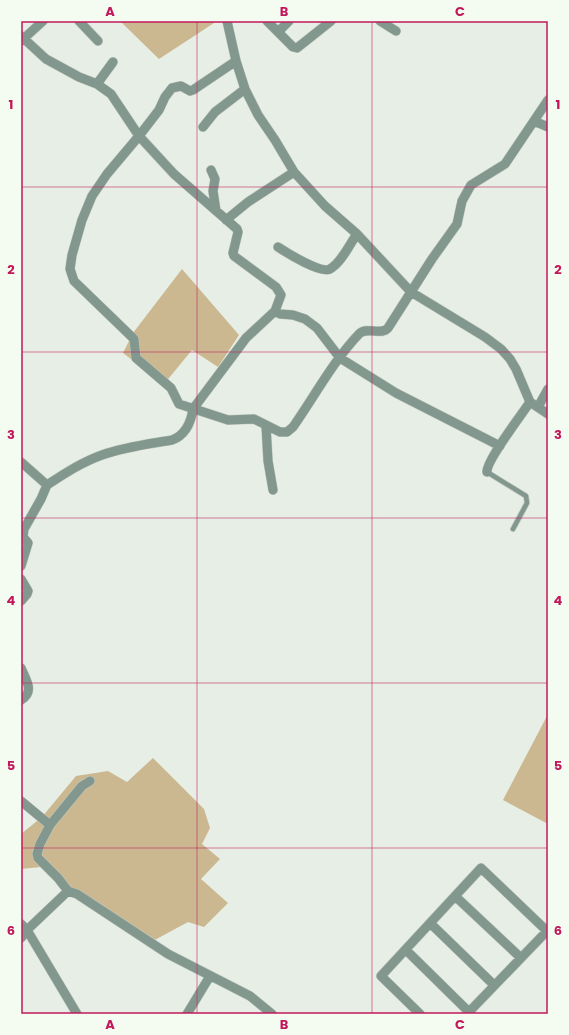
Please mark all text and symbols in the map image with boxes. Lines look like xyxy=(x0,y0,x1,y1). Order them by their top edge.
text: A xyxy=(105,2,115,21)
text: B xyxy=(280,2,289,21)
text: C xyxy=(455,2,465,21)
text: 1 xyxy=(9,95,13,114)
text: 1 xyxy=(556,95,560,114)
text: 2 xyxy=(7,260,15,279)
text: 2 xyxy=(554,260,562,279)
text: 3 xyxy=(7,425,15,444)
text: 3 xyxy=(554,425,562,444)
text: 4 xyxy=(7,591,16,610)
text: 4 xyxy=(554,591,563,610)
text: 5 xyxy=(7,756,15,775)
text: 5 xyxy=(554,756,562,775)
text: 6 xyxy=(7,921,15,940)
text: 6 xyxy=(554,921,562,940)
text: A xyxy=(105,1015,115,1034)
text: B xyxy=(280,1015,289,1034)
text: C xyxy=(455,1015,465,1034)

